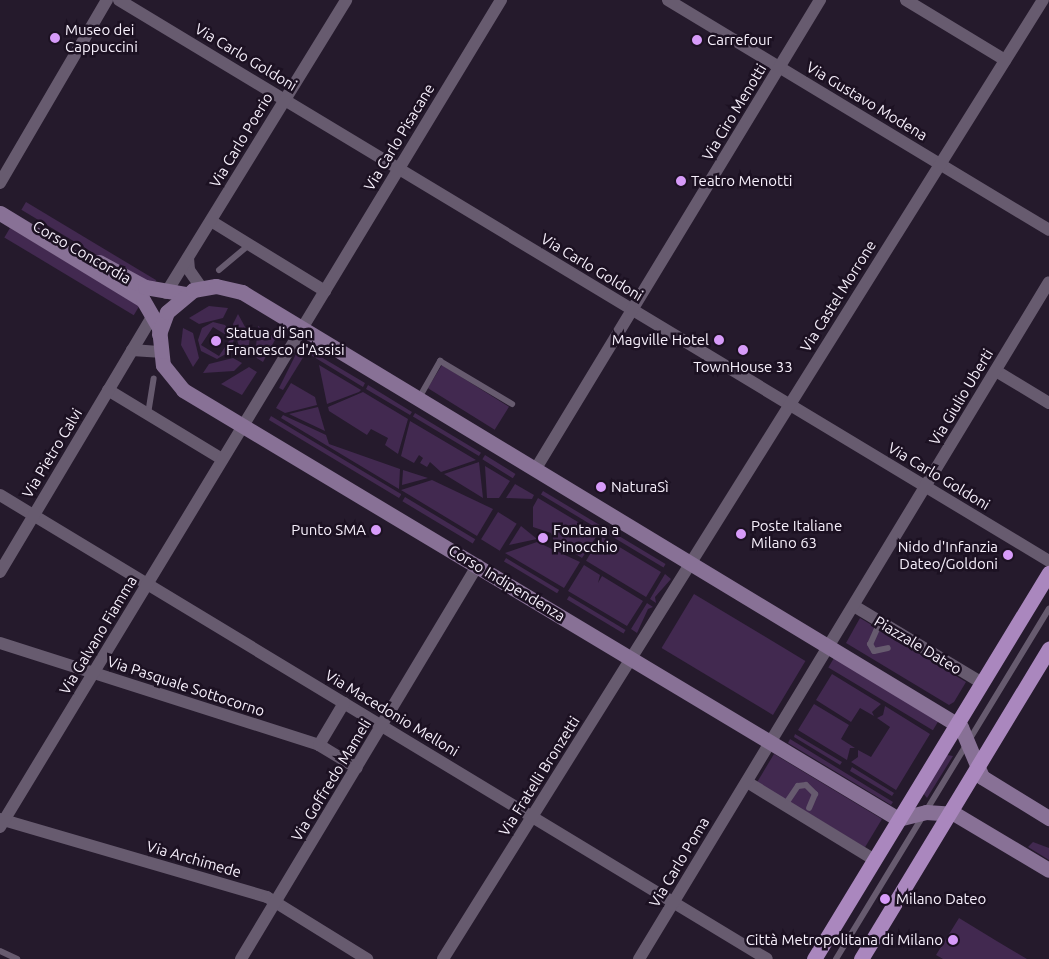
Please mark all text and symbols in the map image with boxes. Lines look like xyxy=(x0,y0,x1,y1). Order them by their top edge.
street label: Via Carlo Goldoni xyxy=(192,19,300,95)
place label: Museo dei Cappuccini xyxy=(65,20,138,55)
place label: Carrefour xyxy=(707,31,772,49)
marker: Museo dei Cappuccini xyxy=(49,32,61,44)
marker: Carrefour xyxy=(691,34,703,46)
street label: Via Gustavo Modena xyxy=(803,58,931,144)
street label: Via Ciro Menotti xyxy=(698,60,770,164)
street label: Via Carlo Pisacane xyxy=(360,80,438,194)
street label: Via Carlo Poerio xyxy=(206,89,276,191)
place label: Teatro Menotti xyxy=(691,172,792,190)
marker: Teatro Menotti xyxy=(675,175,687,187)
street label: Corso Concordia xyxy=(30,217,134,287)
street label: Via Carlo Goldoni xyxy=(538,229,646,305)
street label: Via Castel Morrone xyxy=(796,237,880,355)
place label: Statua di San Francesco d'Assisi xyxy=(226,323,345,358)
place label: Magville Hotel xyxy=(612,331,709,349)
marker: Magville Hotel xyxy=(713,334,725,346)
marker: Statua di San Francesco d'Assisi xyxy=(210,335,222,347)
marker: TownHouse 33 xyxy=(737,344,749,356)
street label: Via Giulio Uberti xyxy=(925,346,997,448)
place label: TownHouse 33 xyxy=(693,358,793,376)
street label: Via Pietro Calvi xyxy=(18,405,86,501)
street label: Via Carlo Goldoni xyxy=(885,438,993,514)
place label: NaturaSì xyxy=(611,478,669,496)
marker: NaturaSì xyxy=(595,481,607,493)
place label: Poste Italiane Milano 63 xyxy=(751,516,842,551)
place label: Fontana a Pinocchio xyxy=(553,520,619,555)
place label: Punto SMA xyxy=(291,521,366,539)
marker: Punto SMA xyxy=(370,524,382,536)
marker: Poste Italiane Milano 63 xyxy=(735,528,747,540)
marker: Fontana a Pinocchio xyxy=(537,532,549,544)
place label: Nido d'Infanzia Dateo/Goldoni xyxy=(898,537,998,572)
street label: Corso Indipendenza xyxy=(445,541,569,625)
marker: Nido d'Infanzia Dateo/Goldoni xyxy=(1002,549,1014,561)
street label: Via Galvano Fiamma xyxy=(56,573,140,697)
street label: Piazzale Dateo xyxy=(871,612,965,678)
street label: Via Pasquale Sottocorno xyxy=(105,652,267,720)
street label: Via Macedonio Melloni xyxy=(322,666,462,760)
street label: Via Fratelli Bronzetti xyxy=(495,713,583,839)
street label: Via Goffredo Mameli xyxy=(287,716,375,844)
street label: Via Carlo Poma xyxy=(645,814,713,910)
street label: Via Archimede xyxy=(145,837,243,881)
place label: Milano Dateo xyxy=(896,890,986,908)
marker: Milano Dateo xyxy=(878,892,892,906)
place label: Città Metropolitana di Milano xyxy=(746,931,943,949)
marker: Città Metropolitana di Milano xyxy=(947,934,959,946)

